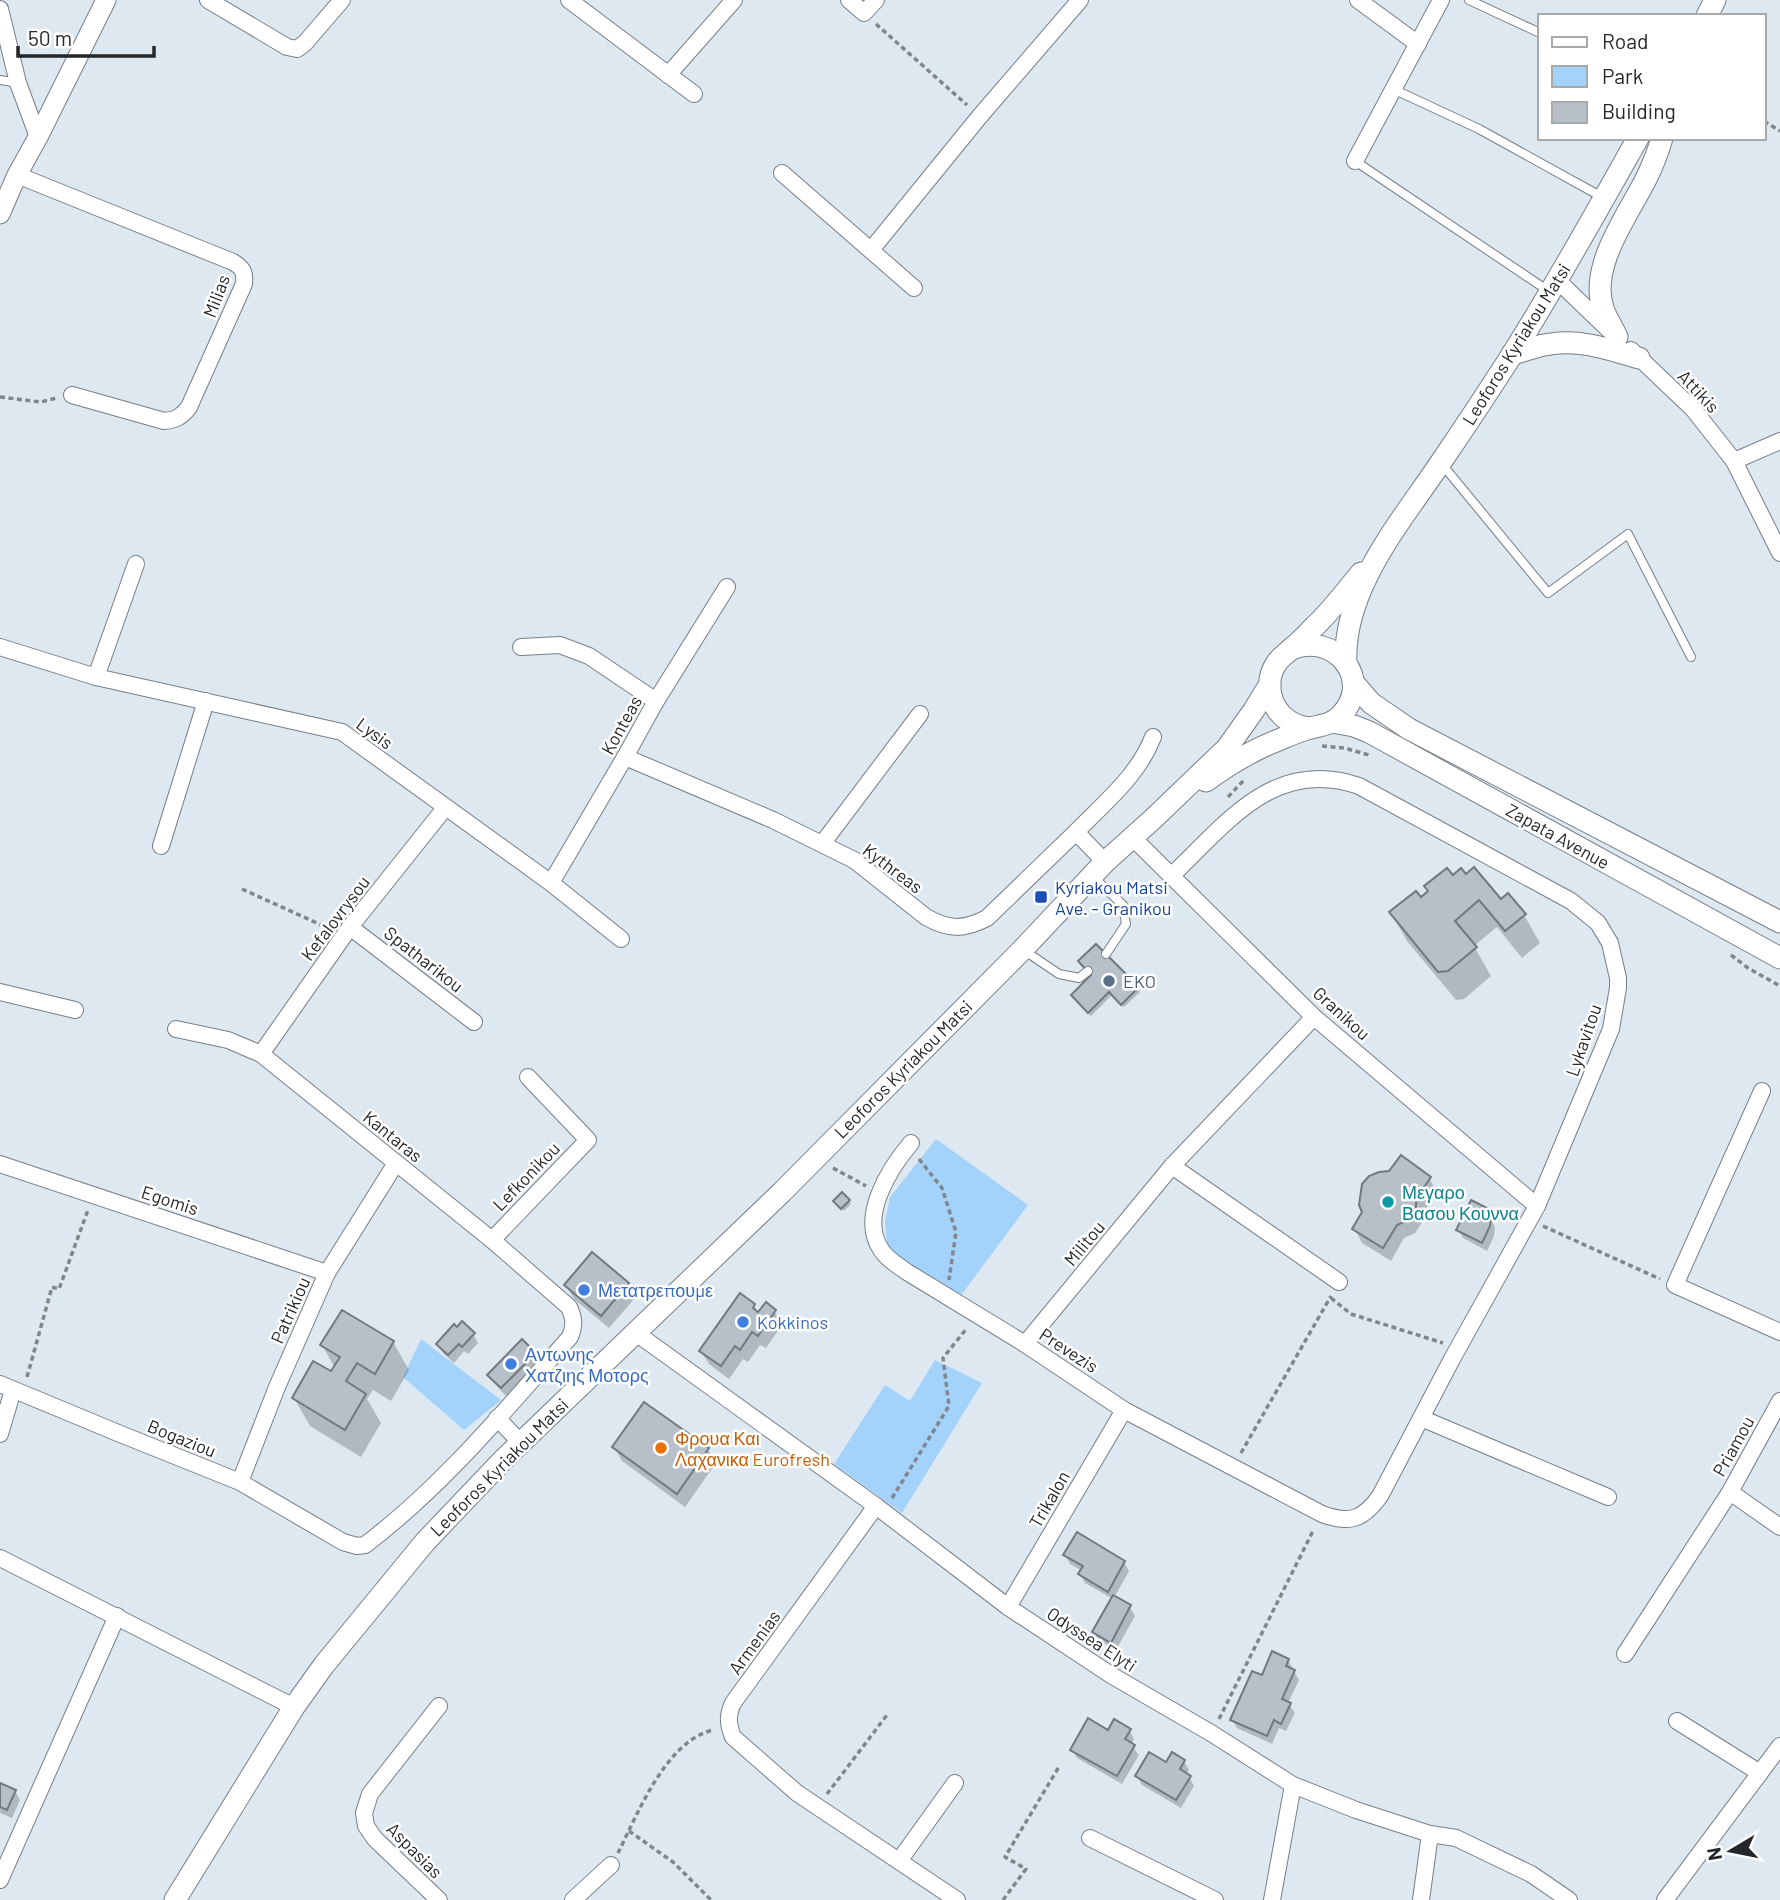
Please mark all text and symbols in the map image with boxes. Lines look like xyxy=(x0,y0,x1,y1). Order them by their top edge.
scale bar xyxy=(18,14,154,58)
legend xyxy=(1538,14,1766,140)
text: 50 m xyxy=(28,25,72,50)
text: Road xyxy=(1602,28,1648,53)
text: Park xyxy=(1602,63,1643,88)
text: Building xyxy=(1602,98,1676,123)
street label: Leoforos Kyriakou Matsi xyxy=(1457,259,1575,429)
street label: Milias xyxy=(198,271,234,321)
street label: Attikis xyxy=(1674,365,1724,417)
street label: Konteas xyxy=(596,692,646,758)
street label: Lysis xyxy=(352,712,398,754)
street label: Zapata Avenue xyxy=(1503,799,1613,873)
street label: Kythreas xyxy=(859,838,927,898)
street label: Kefalovrysou xyxy=(296,871,374,965)
place label: Kyriakou Matsi Ave. - Granikou xyxy=(1055,876,1171,919)
marker: Kyriakou Matsi Ave. - Granikou xyxy=(1033,889,1049,905)
street label: Spatharikou xyxy=(380,921,468,997)
place label: EKO xyxy=(1123,970,1156,992)
marker: EKO xyxy=(1101,973,1117,989)
street label: Granikou xyxy=(1309,982,1375,1044)
street label: Leoforos Kyriakou Matsi xyxy=(829,995,977,1143)
street label: Lykavitou xyxy=(1560,1001,1606,1079)
street label: Kantaras xyxy=(359,1105,427,1167)
street label: Lefkonikou xyxy=(488,1137,564,1215)
street label: Egomis xyxy=(139,1181,201,1219)
place label: Μεγαρο Βασου Κουννα xyxy=(1402,1181,1519,1224)
marker: Μεγαρο Βασου Κουννα xyxy=(1380,1194,1396,1210)
street label: Militou xyxy=(1059,1216,1109,1270)
street label: Patrikiou xyxy=(266,1273,314,1347)
place label: Μετατρεπουμε xyxy=(598,1279,713,1301)
marker: Μετατρεπουμε xyxy=(576,1282,592,1298)
place label: Kokkinos xyxy=(757,1311,828,1333)
marker: Kokkinos xyxy=(735,1314,751,1330)
street label: Prevezis xyxy=(1036,1323,1102,1377)
place label: Αντωνης Χατζιης Μοτορς xyxy=(525,1343,649,1386)
marker: Αντωνης Χατζιης Μοτορς xyxy=(503,1356,519,1372)
street label: Leoforos Kyriakou Matsi xyxy=(425,1393,573,1541)
street label: Priamou xyxy=(1708,1412,1758,1480)
street label: Bogaziou xyxy=(145,1414,219,1462)
place label: Φρουα Και Λαχανικα Eurofresh xyxy=(675,1427,830,1470)
marker: Φρουα Και Λαχανικα Eurofresh xyxy=(653,1440,669,1456)
street label: Trikalon xyxy=(1024,1467,1074,1531)
street label: Odyssea Elyti xyxy=(1043,1602,1141,1676)
street label: Armenias xyxy=(723,1606,785,1678)
north arrow xyxy=(1696,1816,1766,1886)
street label: Aspasias xyxy=(383,1818,447,1882)
text: N xyxy=(1701,1846,1726,1862)

